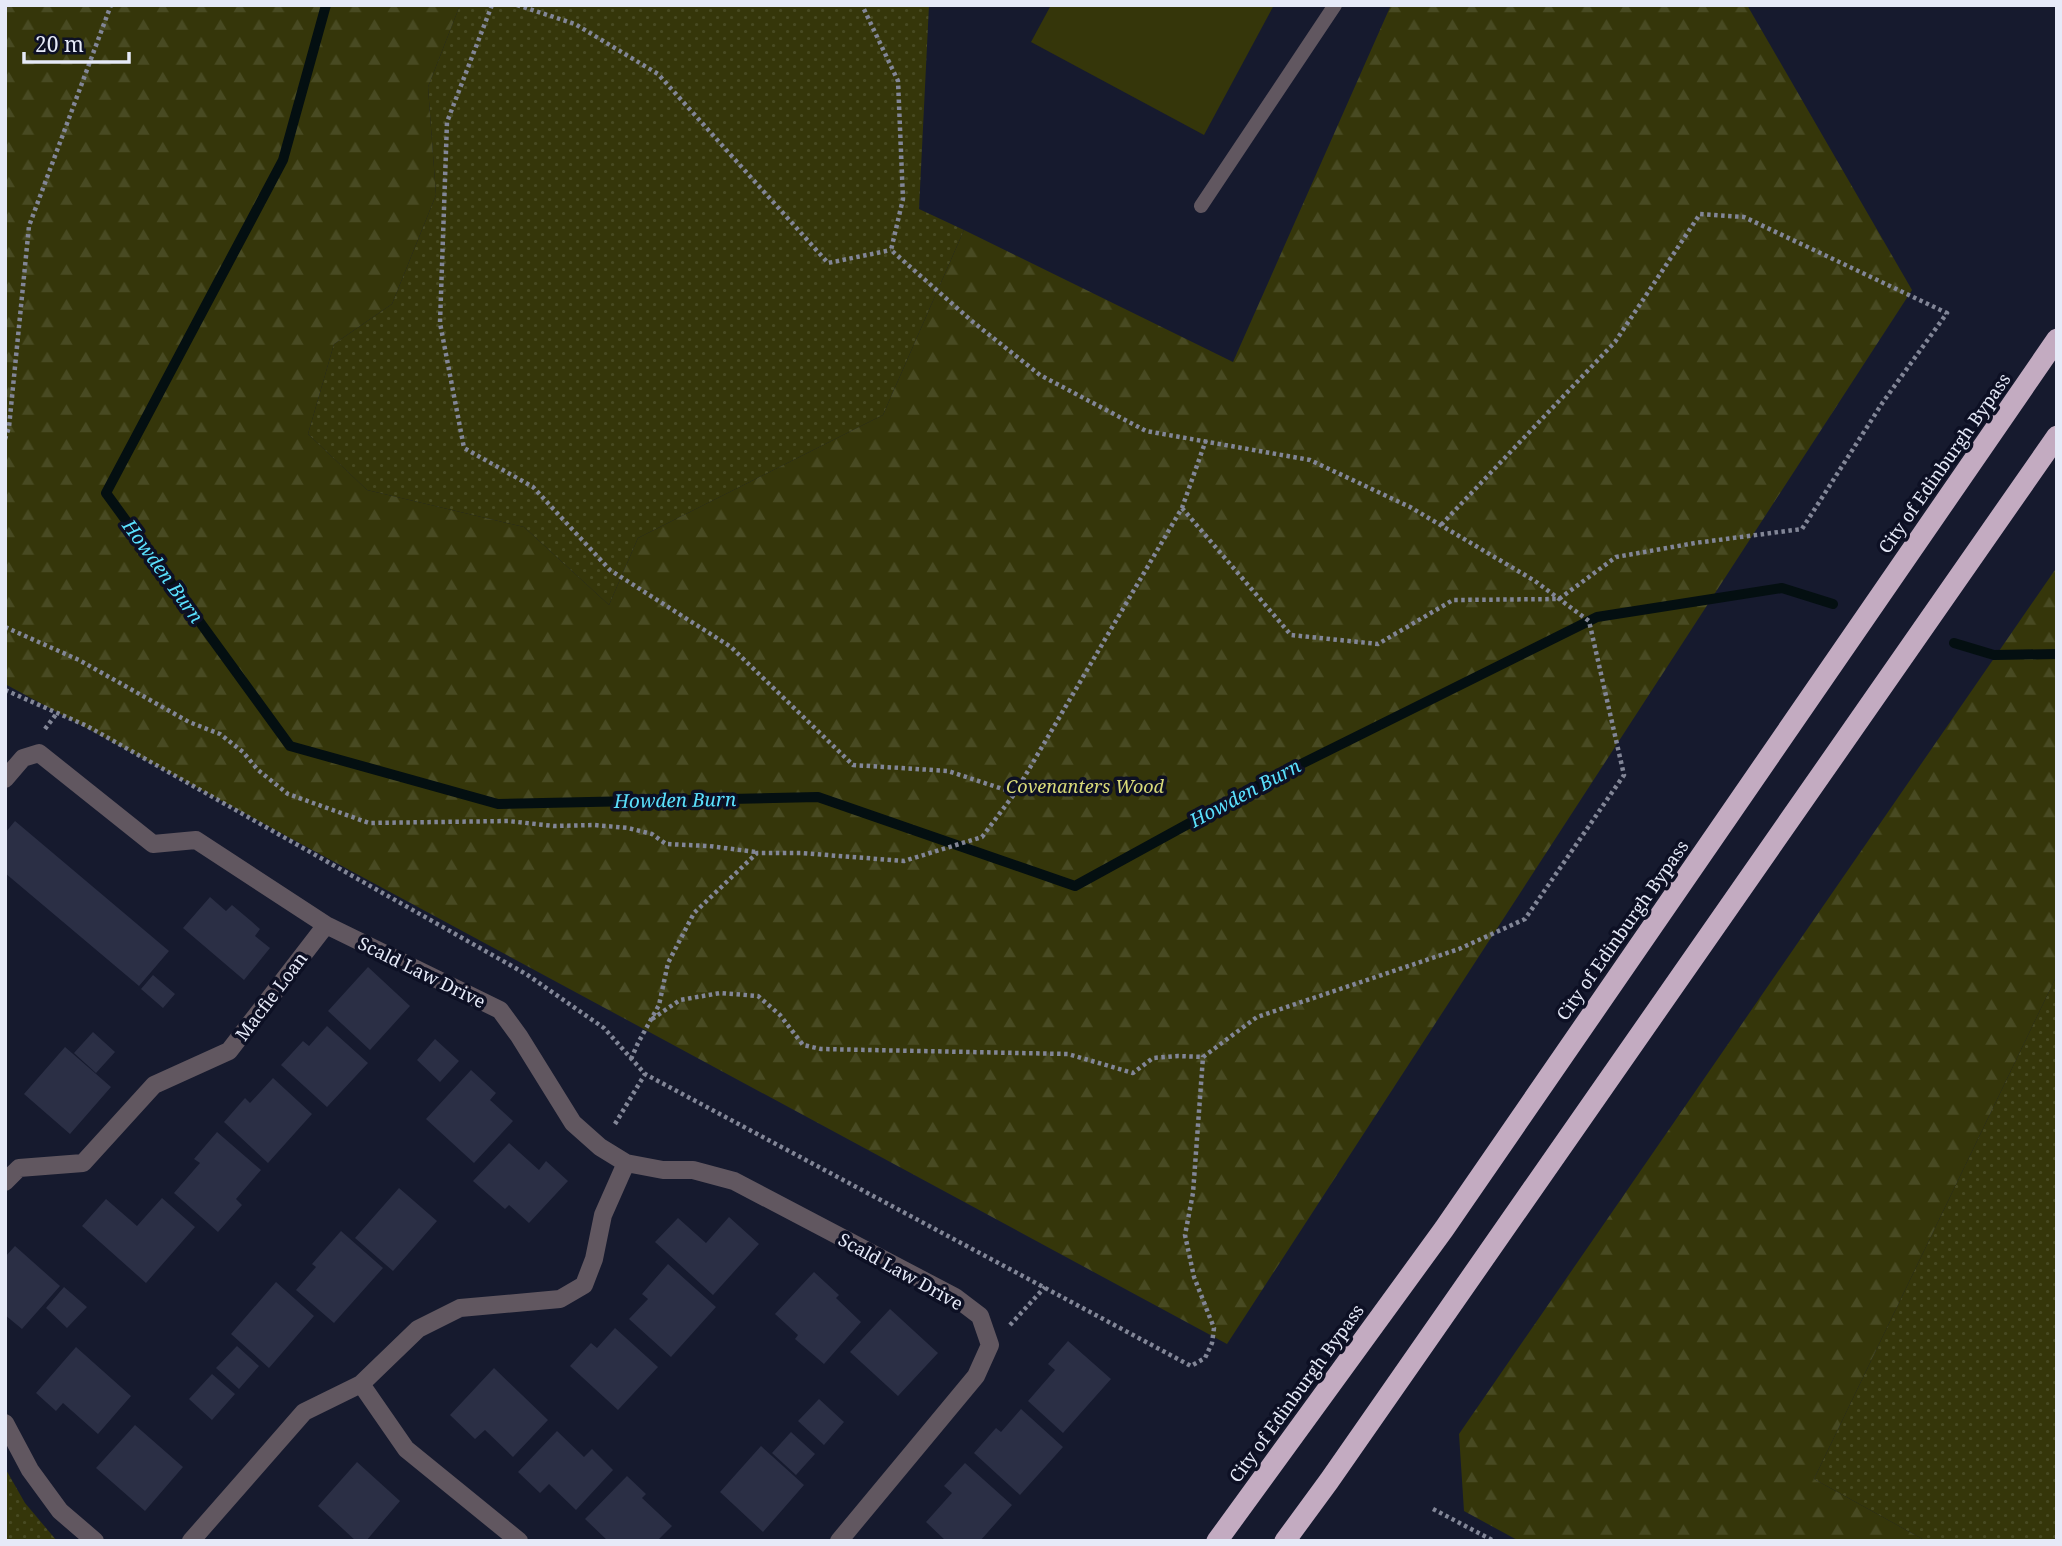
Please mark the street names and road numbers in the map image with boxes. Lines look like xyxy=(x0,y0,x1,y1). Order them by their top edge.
street label: City of Edinburgh Bypass xyxy=(1872,368,2016,558)
street label: City of Edinburgh Bypass xyxy=(1550,835,1694,1025)
street label: Scald Law Drive xyxy=(354,931,490,1013)
street label: Macfie Loan xyxy=(230,946,313,1045)
street label: Scald Law Drive xyxy=(834,1227,968,1315)
street label: City of Edinburgh Bypass xyxy=(1223,1299,1369,1487)

